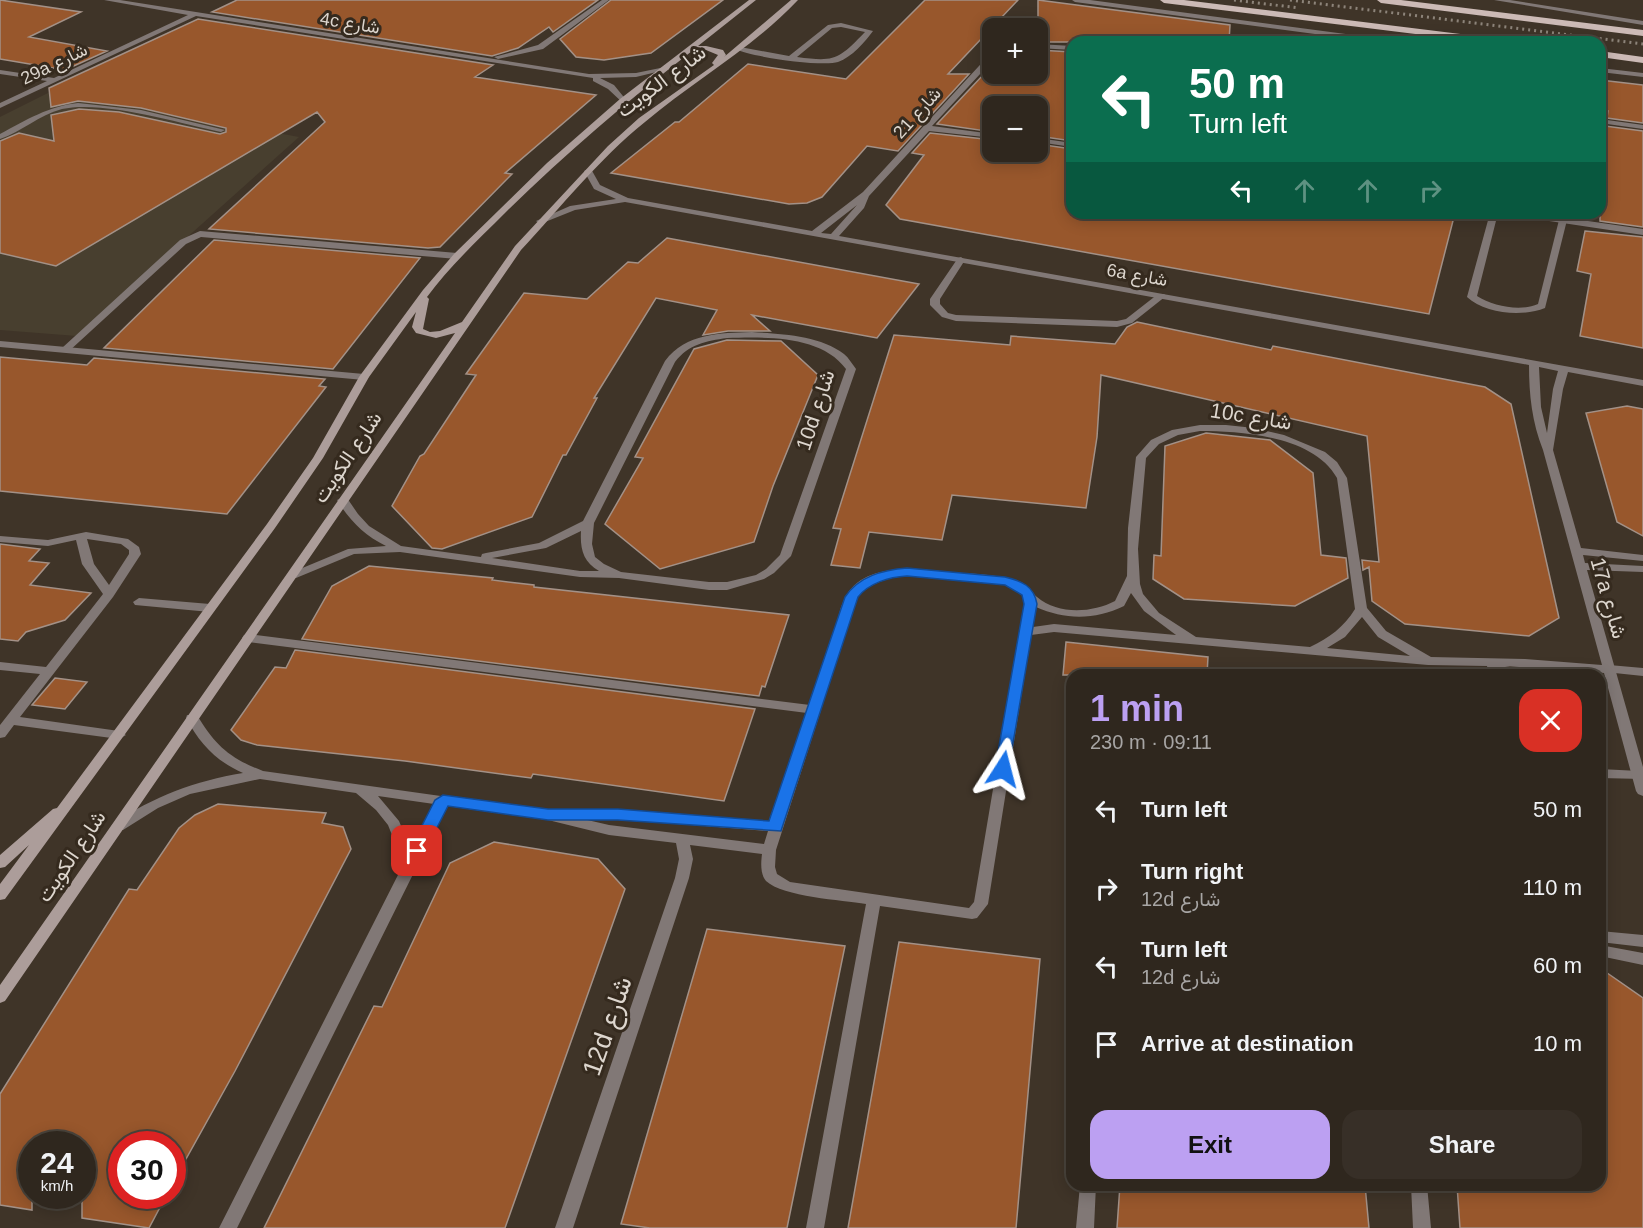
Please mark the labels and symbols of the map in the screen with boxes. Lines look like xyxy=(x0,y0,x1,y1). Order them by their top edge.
street label: 4c شارع xyxy=(318,8,381,40)
street label: 29a شارع xyxy=(18,39,91,90)
street label: شارع الكويت xyxy=(612,40,712,124)
street label: شارع 21 xyxy=(889,84,946,144)
street label: 6a شارع xyxy=(1105,260,1169,292)
street label: 10d شارع xyxy=(791,367,842,454)
street label: 10c شارع xyxy=(1208,398,1293,437)
street label: شارع الكويت xyxy=(308,407,388,509)
street label: 17a شارع xyxy=(1584,555,1632,642)
position arrow xyxy=(971,737,1035,801)
street label: شارع الكويت xyxy=(32,806,112,908)
pin xyxy=(391,825,442,876)
street label: 12d شارع xyxy=(576,972,641,1081)
speed limit sign: 30 xyxy=(108,1131,186,1209)

